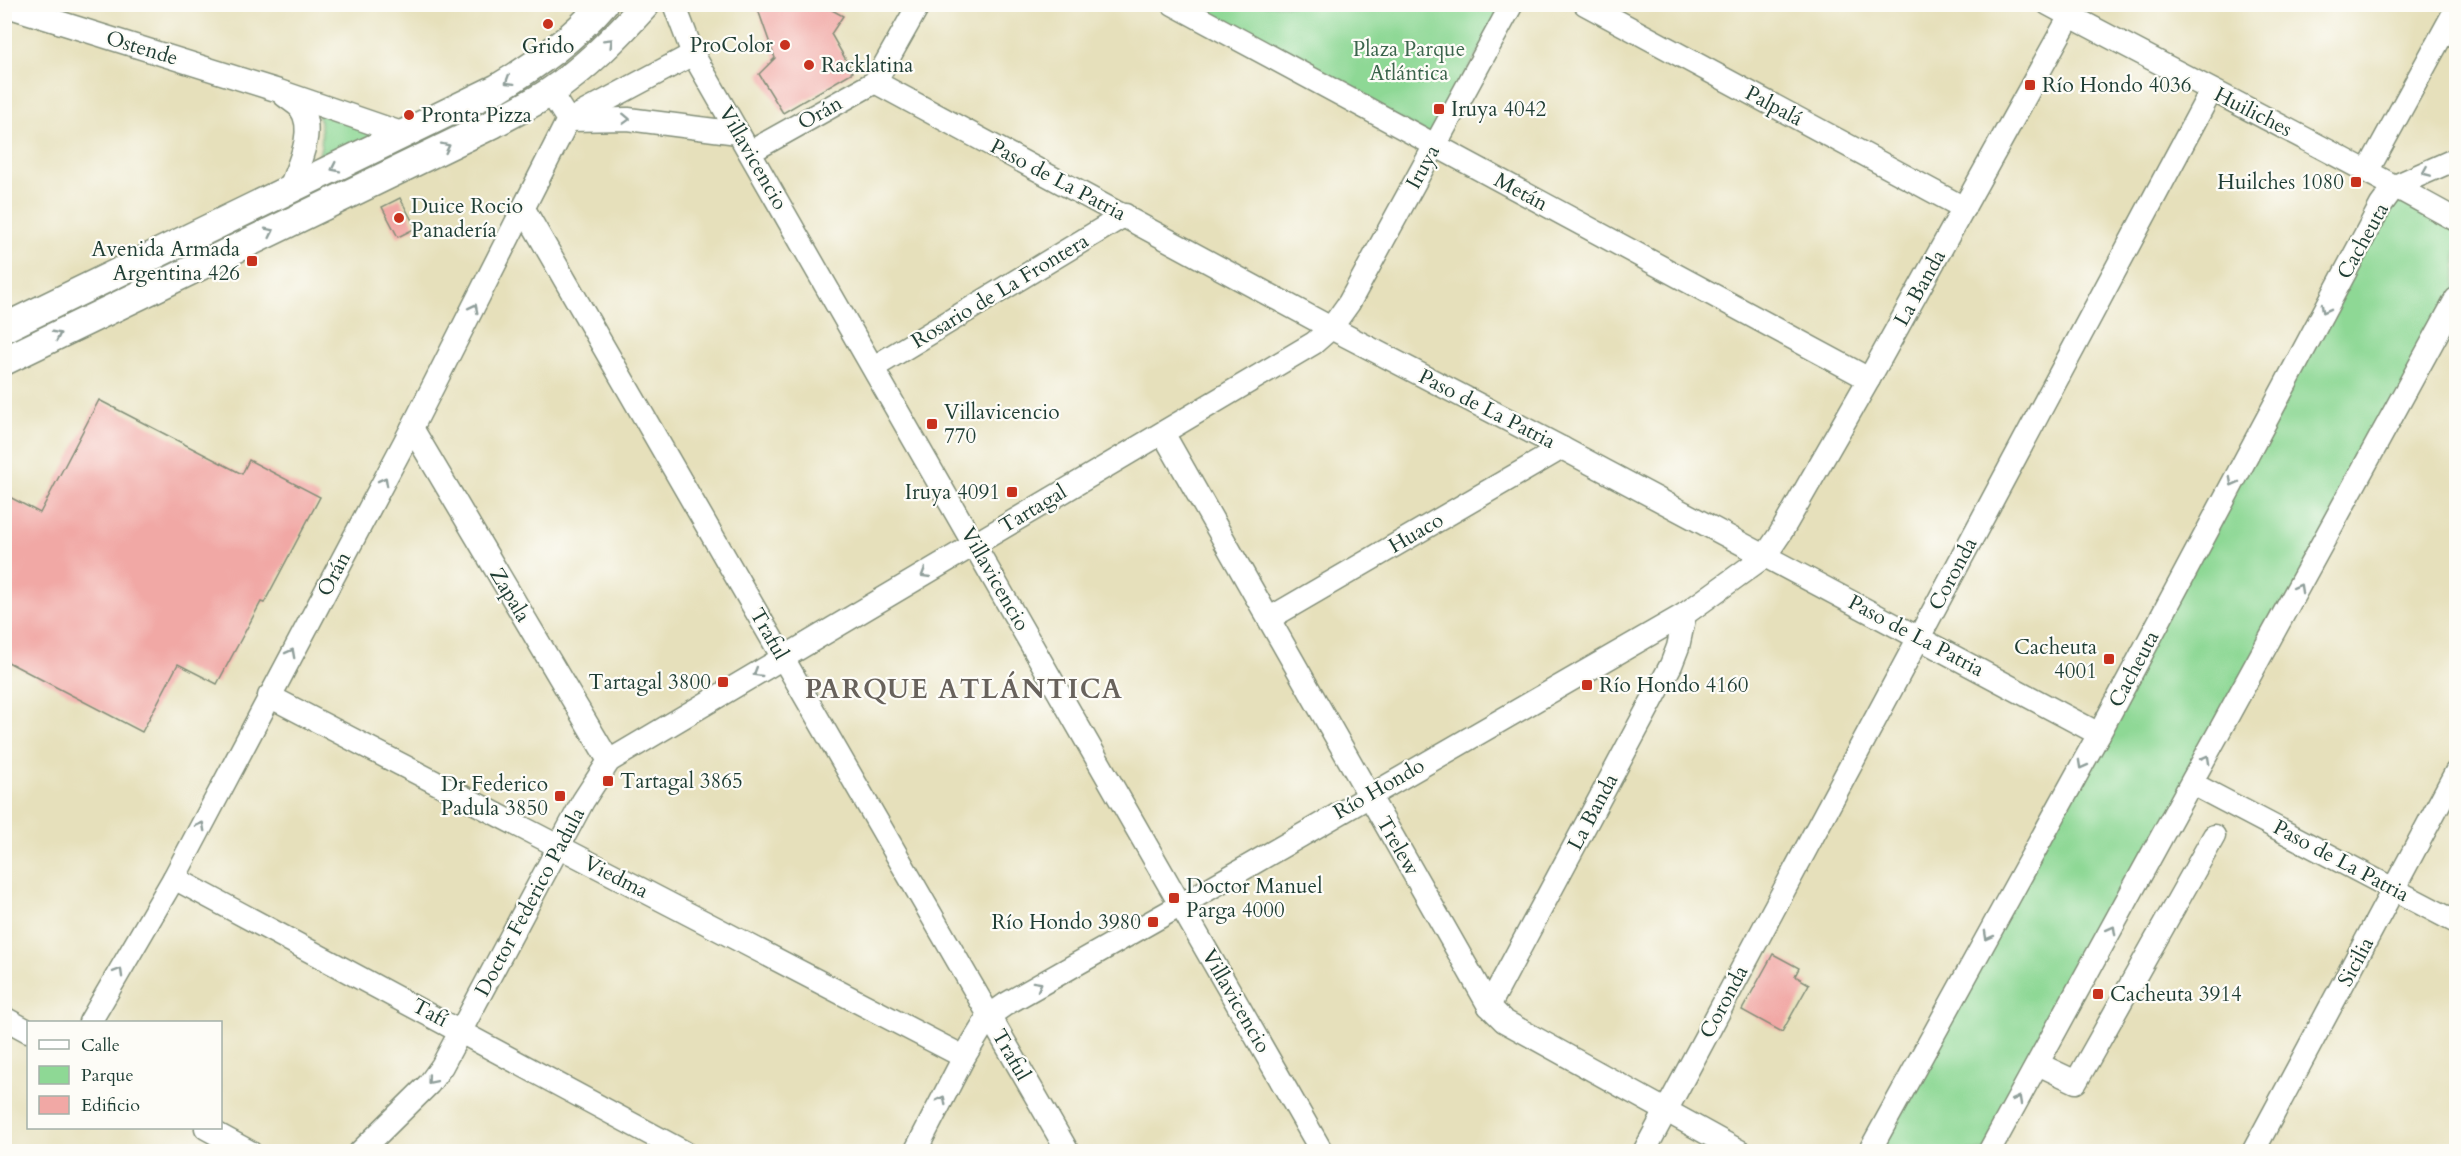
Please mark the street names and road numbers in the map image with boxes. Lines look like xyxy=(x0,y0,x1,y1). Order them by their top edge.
street label: Ostende xyxy=(102,23,182,73)
street label: Palpalá xyxy=(1740,79,1808,133)
street label: Huiliches xyxy=(2209,80,2297,144)
street label: Orán xyxy=(792,89,848,137)
street label: Villavicencio xyxy=(712,101,794,215)
street label: Paso de La Patria xyxy=(985,132,1131,228)
street label: Iruya xyxy=(1399,140,1447,194)
street label: Metán xyxy=(1489,166,1553,218)
street label: Cacheuta xyxy=(2330,198,2396,284)
street label: Rosario de La Frontera xyxy=(906,227,1094,355)
street label: La Banda xyxy=(1887,245,1953,331)
street label: Paso de La Patria xyxy=(1414,362,1560,456)
street label: Tartagal xyxy=(994,478,1072,540)
street label: Huaco xyxy=(1383,506,1449,560)
street label: Villavicencio xyxy=(954,522,1036,636)
street label: Coronda xyxy=(1922,532,1984,616)
street label: Orán xyxy=(310,546,358,601)
street label: Zapala xyxy=(482,562,538,628)
street label: Paso de La Patria xyxy=(1843,588,1989,684)
street label: Traful xyxy=(743,603,795,665)
street label: Cacheuta xyxy=(2102,626,2166,712)
street label: Río Hondo xyxy=(1328,751,1430,827)
street label: La Banda xyxy=(1561,769,1625,855)
street label: Doctor Federico Padula xyxy=(468,802,592,1002)
street label: Trelew xyxy=(1369,811,1427,881)
street label: Paso de La Patria xyxy=(2268,813,2414,909)
street label: Viedma xyxy=(579,848,653,906)
street label: Sicilia xyxy=(2331,932,2381,992)
street label: Villavicencio xyxy=(1195,944,1277,1058)
street label: Coronda xyxy=(1693,960,1755,1044)
street label: Tafí xyxy=(407,992,453,1034)
street label: Traful xyxy=(985,1024,1037,1086)

